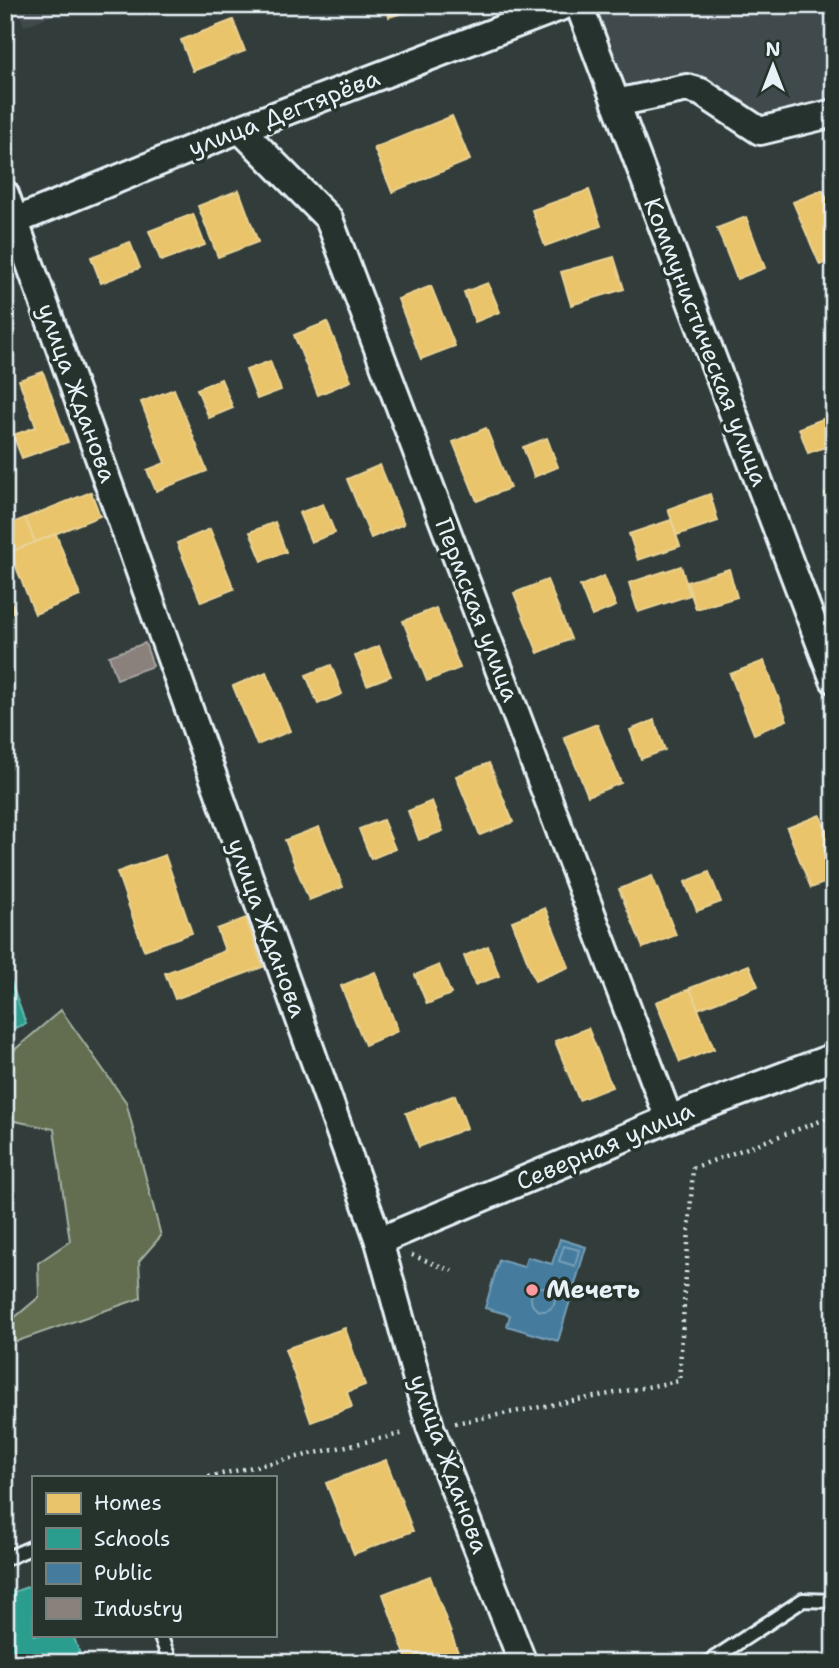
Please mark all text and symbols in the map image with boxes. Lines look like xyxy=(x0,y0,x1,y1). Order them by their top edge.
north arrow xyxy=(738,32,808,102)
text: N xyxy=(765,37,781,62)
street label: улица Дегтярёва xyxy=(184,62,384,164)
street label: Коммунистическая улица xyxy=(636,193,776,491)
street label: улица Жданова xyxy=(30,299,124,487)
street label: Пермская улица xyxy=(427,514,527,706)
street label: улица Жданова xyxy=(220,834,314,1022)
street label: Северная улица xyxy=(511,1094,699,1198)
place label: Мечеть xyxy=(546,1274,640,1306)
marker: Мечеть xyxy=(524,1282,540,1298)
street label: улица Жданова xyxy=(402,1370,496,1558)
legend xyxy=(32,1476,276,1636)
text: Homes xyxy=(94,1489,162,1517)
text: Schools xyxy=(94,1525,170,1553)
text: Public xyxy=(94,1559,153,1587)
text: Industry xyxy=(94,1595,183,1623)

